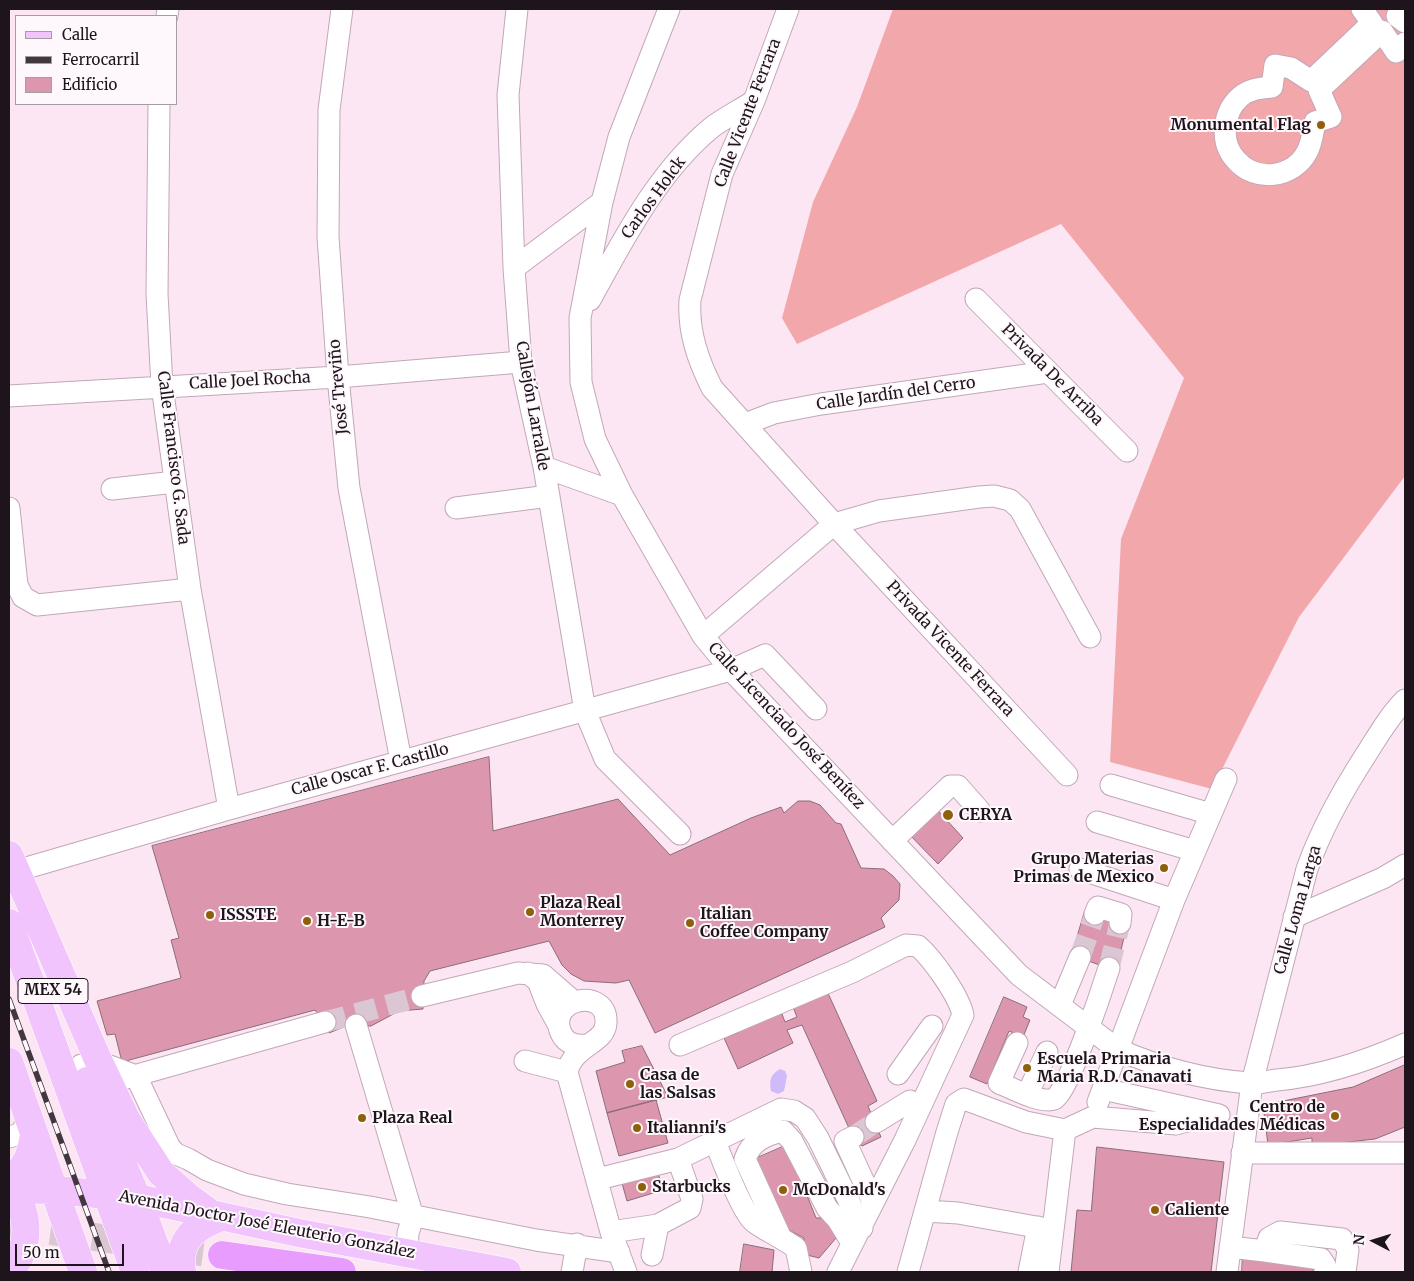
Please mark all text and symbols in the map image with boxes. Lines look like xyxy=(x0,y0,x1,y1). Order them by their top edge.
legend xyxy=(15,15,178,105)
text: Calle xyxy=(62,25,97,44)
street label: Calle Vicente Ferrara xyxy=(711,36,785,190)
text: Ferrocarril xyxy=(62,50,139,69)
text: Edificio xyxy=(62,75,117,94)
place label: Monumental Flag xyxy=(1171,115,1311,135)
marker: Monumental Flag xyxy=(1315,119,1327,131)
street label: Carlos Holck xyxy=(618,153,690,243)
street label: Privada De Arriba xyxy=(997,320,1107,430)
street label: José Treviño xyxy=(325,339,353,435)
street label: Callejón Larralde xyxy=(511,340,553,472)
street label: Calle Joel Rocha xyxy=(189,368,311,394)
street label: Calle Francisco G. Sada xyxy=(153,370,193,546)
street label: Calle Jardín del Cerro xyxy=(815,373,977,415)
street label: Privada Vicente Ferrara xyxy=(882,577,1018,721)
street label: Calle Licenciado José Benítez xyxy=(704,639,868,813)
street label: Calle Oscar F. Castillo xyxy=(289,740,451,800)
place label: CERYA xyxy=(959,805,1012,825)
marker: CERYA xyxy=(941,808,955,822)
street label: Calle Loma Larga xyxy=(1270,843,1326,977)
place label: Grupo Materias Primas de Mexico xyxy=(1013,849,1154,887)
marker: Grupo Materias Primas de Mexico xyxy=(1158,862,1170,874)
place label: Plaza Real Monterrey xyxy=(540,893,624,931)
place label: Italian Coffee Company xyxy=(700,904,829,942)
place label: ISSSTE xyxy=(220,905,276,925)
marker: Plaza Real Monterrey xyxy=(524,906,536,918)
marker: ISSSTE xyxy=(204,909,216,921)
place label: H-E-B xyxy=(317,911,365,931)
marker: H-E-B xyxy=(301,915,313,927)
marker: Italian Coffee Company xyxy=(684,917,696,929)
road number: MEX 54 xyxy=(18,978,88,1004)
place label: Escuela Primaria Maria R.D. Canavati xyxy=(1037,1049,1192,1087)
marker: Escuela Primaria Maria R.D. Canavati xyxy=(1021,1062,1033,1074)
place label: Casa de las Salsas xyxy=(640,1065,716,1103)
marker: Casa de las Salsas xyxy=(624,1078,636,1090)
place label: Centro de Especialidades Médicas xyxy=(1139,1097,1325,1135)
place label: Plaza Real xyxy=(372,1108,453,1128)
marker: Centro de Especialidades Médicas xyxy=(1329,1110,1341,1122)
marker: Plaza Real xyxy=(356,1112,368,1124)
place label: Italianni's xyxy=(647,1118,726,1138)
marker: Italianni's xyxy=(631,1122,643,1134)
place label: Starbucks xyxy=(652,1177,731,1197)
place label: McDonald's xyxy=(793,1180,886,1200)
marker: Starbucks xyxy=(636,1181,648,1193)
marker: McDonald's xyxy=(777,1184,789,1196)
street label: Avenida Doctor José Eleuterio González xyxy=(117,1187,417,1263)
place label: Caliente xyxy=(1165,1200,1229,1220)
marker: Caliente xyxy=(1149,1204,1161,1216)
north arrow xyxy=(1349,1216,1399,1266)
text: N xyxy=(1350,1233,1369,1246)
scale bar xyxy=(18,1234,126,1266)
text: 50 m xyxy=(23,1243,60,1262)

